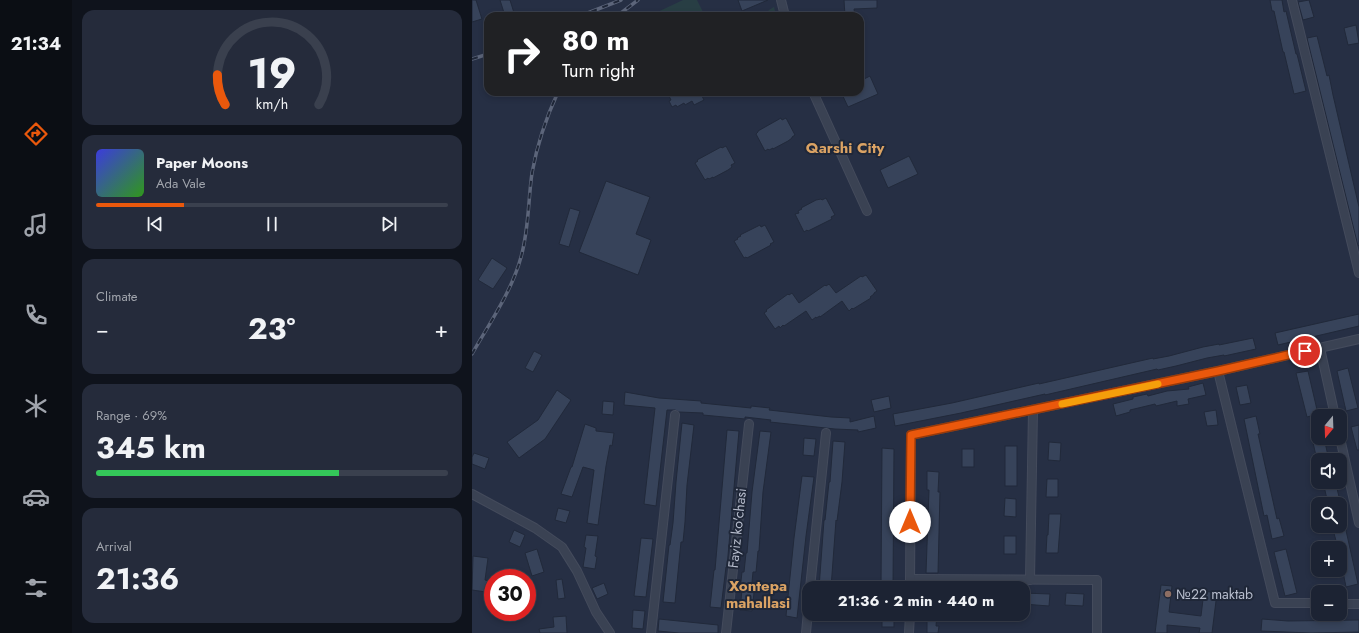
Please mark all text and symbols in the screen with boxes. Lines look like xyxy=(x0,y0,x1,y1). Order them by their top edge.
text: 80 m xyxy=(562,20,629,61)
icon: right xyxy=(496,28,548,80)
text: 21:34 xyxy=(11,31,61,57)
text: 19 xyxy=(248,43,296,104)
text: Turn right xyxy=(562,58,634,84)
text: km/h xyxy=(256,94,288,114)
icon: directions xyxy=(22,120,50,148)
district label: Qarshi City xyxy=(806,137,884,159)
text: Paper Moons xyxy=(156,152,248,174)
text: Ada Vale xyxy=(156,174,205,193)
icon: music xyxy=(22,211,50,239)
icon: previous xyxy=(144,213,166,235)
icon: pause xyxy=(261,213,283,235)
icon: next xyxy=(378,213,400,235)
text: Climate xyxy=(96,287,137,306)
icon: phone xyxy=(22,301,50,329)
text: 23° xyxy=(248,307,295,350)
text: − xyxy=(96,313,109,345)
text: + xyxy=(434,313,448,345)
pin xyxy=(1288,334,1322,368)
icon: arrive xyxy=(1294,340,1316,362)
icon: climate xyxy=(22,392,50,420)
text: Range · 69% xyxy=(96,406,167,425)
north arrow xyxy=(1311,409,1347,445)
map controls xyxy=(1311,409,1347,621)
text: 345 km xyxy=(96,426,206,469)
button: sound xyxy=(1311,453,1347,489)
icon: car xyxy=(22,483,50,511)
street label: Fayiz ko'chasi xyxy=(723,487,751,569)
button: search xyxy=(1311,497,1347,533)
position arrow xyxy=(889,501,931,543)
text: Arrival xyxy=(96,537,132,556)
button: + xyxy=(1311,541,1347,577)
text: 21:36 xyxy=(96,557,179,600)
speed limit sign: 30 xyxy=(484,569,536,621)
icon: filters xyxy=(22,574,50,602)
district label: Xontepa mahallasi xyxy=(726,575,790,614)
place label: №22 maktab xyxy=(1176,584,1253,604)
button: − xyxy=(1311,585,1347,621)
marker: №22 maktab xyxy=(1163,589,1173,599)
text: 21:36 · 2 min · 440 m xyxy=(838,590,994,612)

